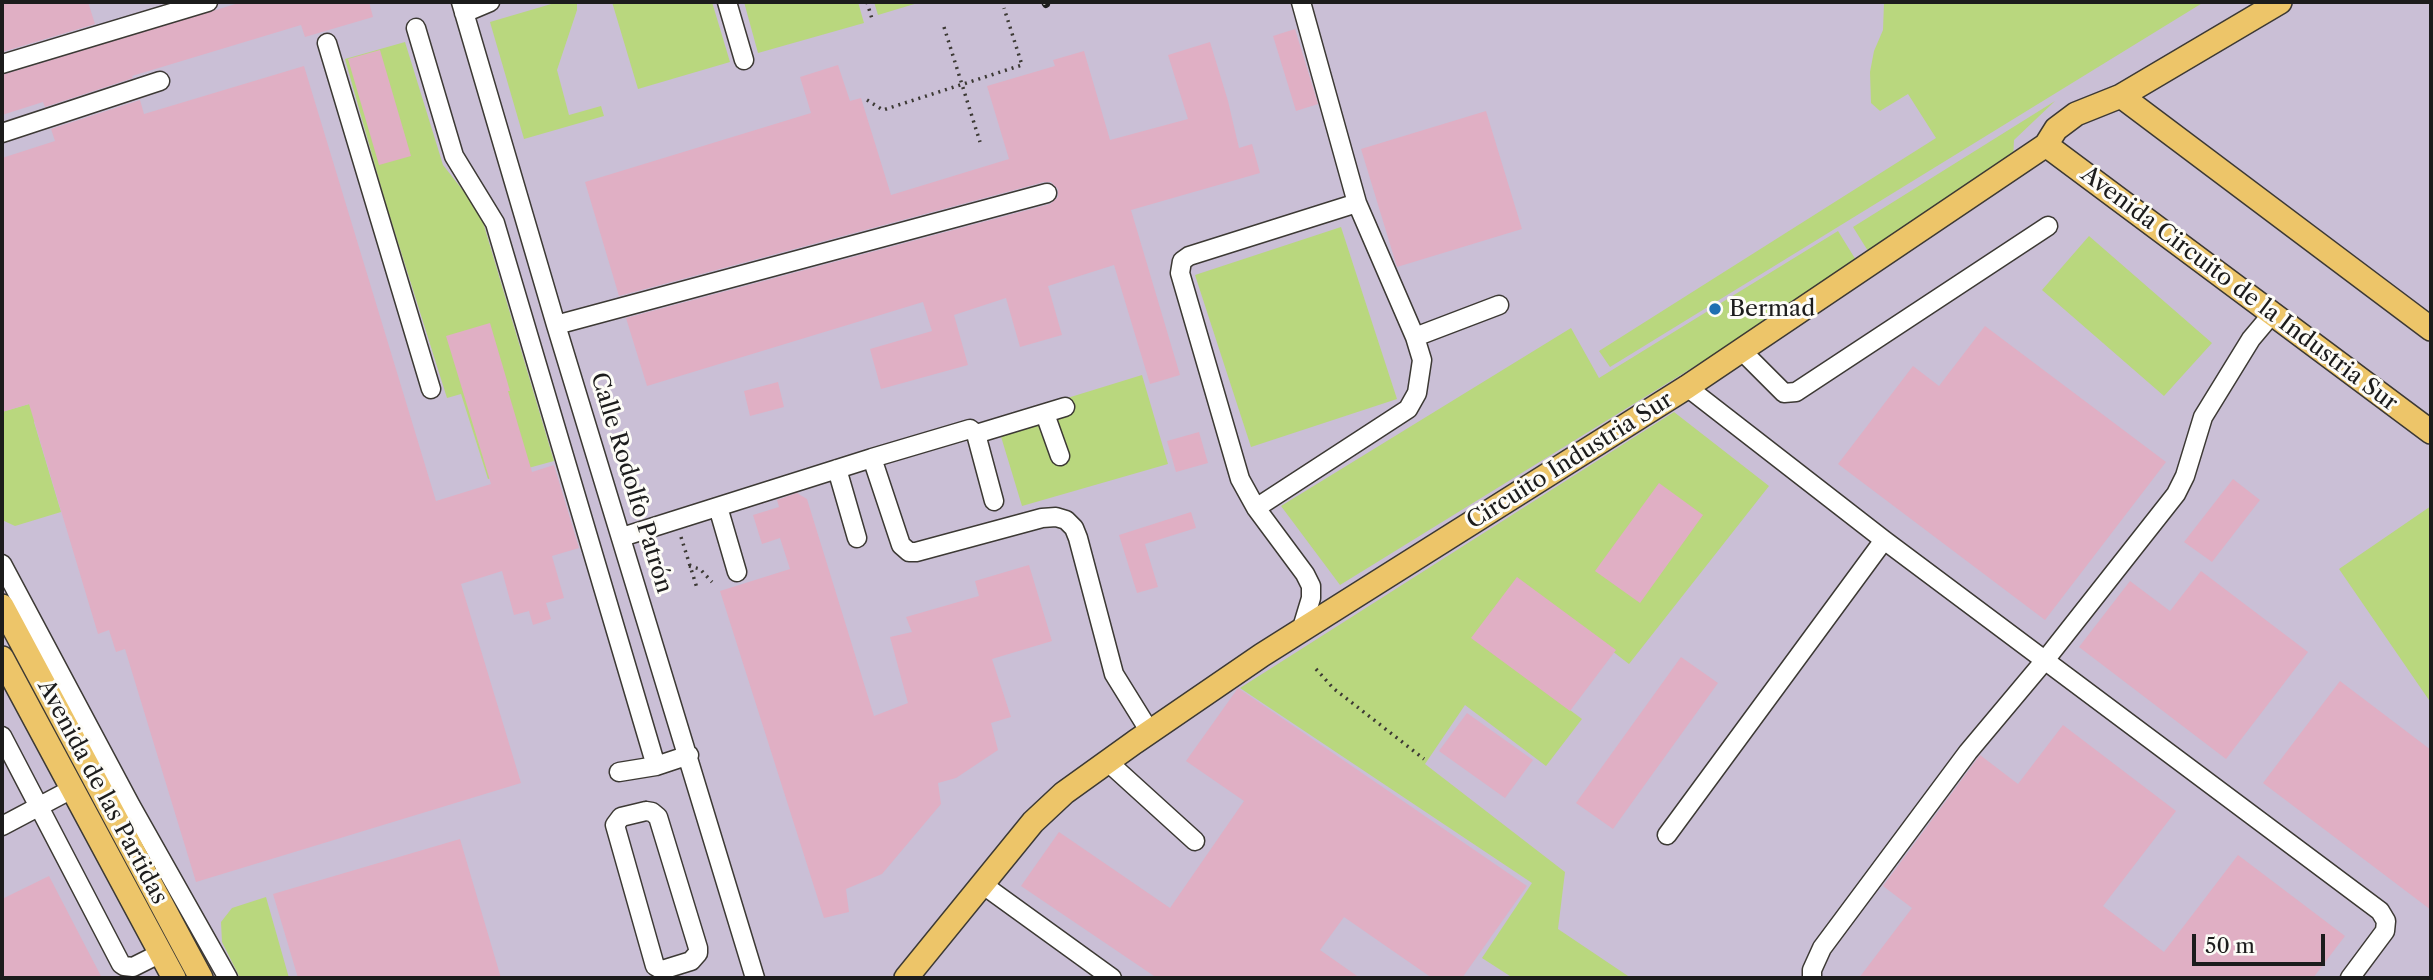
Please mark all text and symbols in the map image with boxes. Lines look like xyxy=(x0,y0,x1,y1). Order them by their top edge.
street label: Avenida Circuito de la Industria Sur xyxy=(2075,161,2403,417)
place label: Bermad xyxy=(1729,295,1815,323)
marker: Bermad xyxy=(1707,301,1723,317)
street label: Calle Rodolfo Patrón xyxy=(584,369,678,597)
street label: Circuito Industria Sur xyxy=(1462,386,1678,536)
street label: Avenida de las Partidas xyxy=(31,675,173,909)
scale bar xyxy=(2195,920,2328,964)
text: 50 m xyxy=(2205,933,2255,958)

